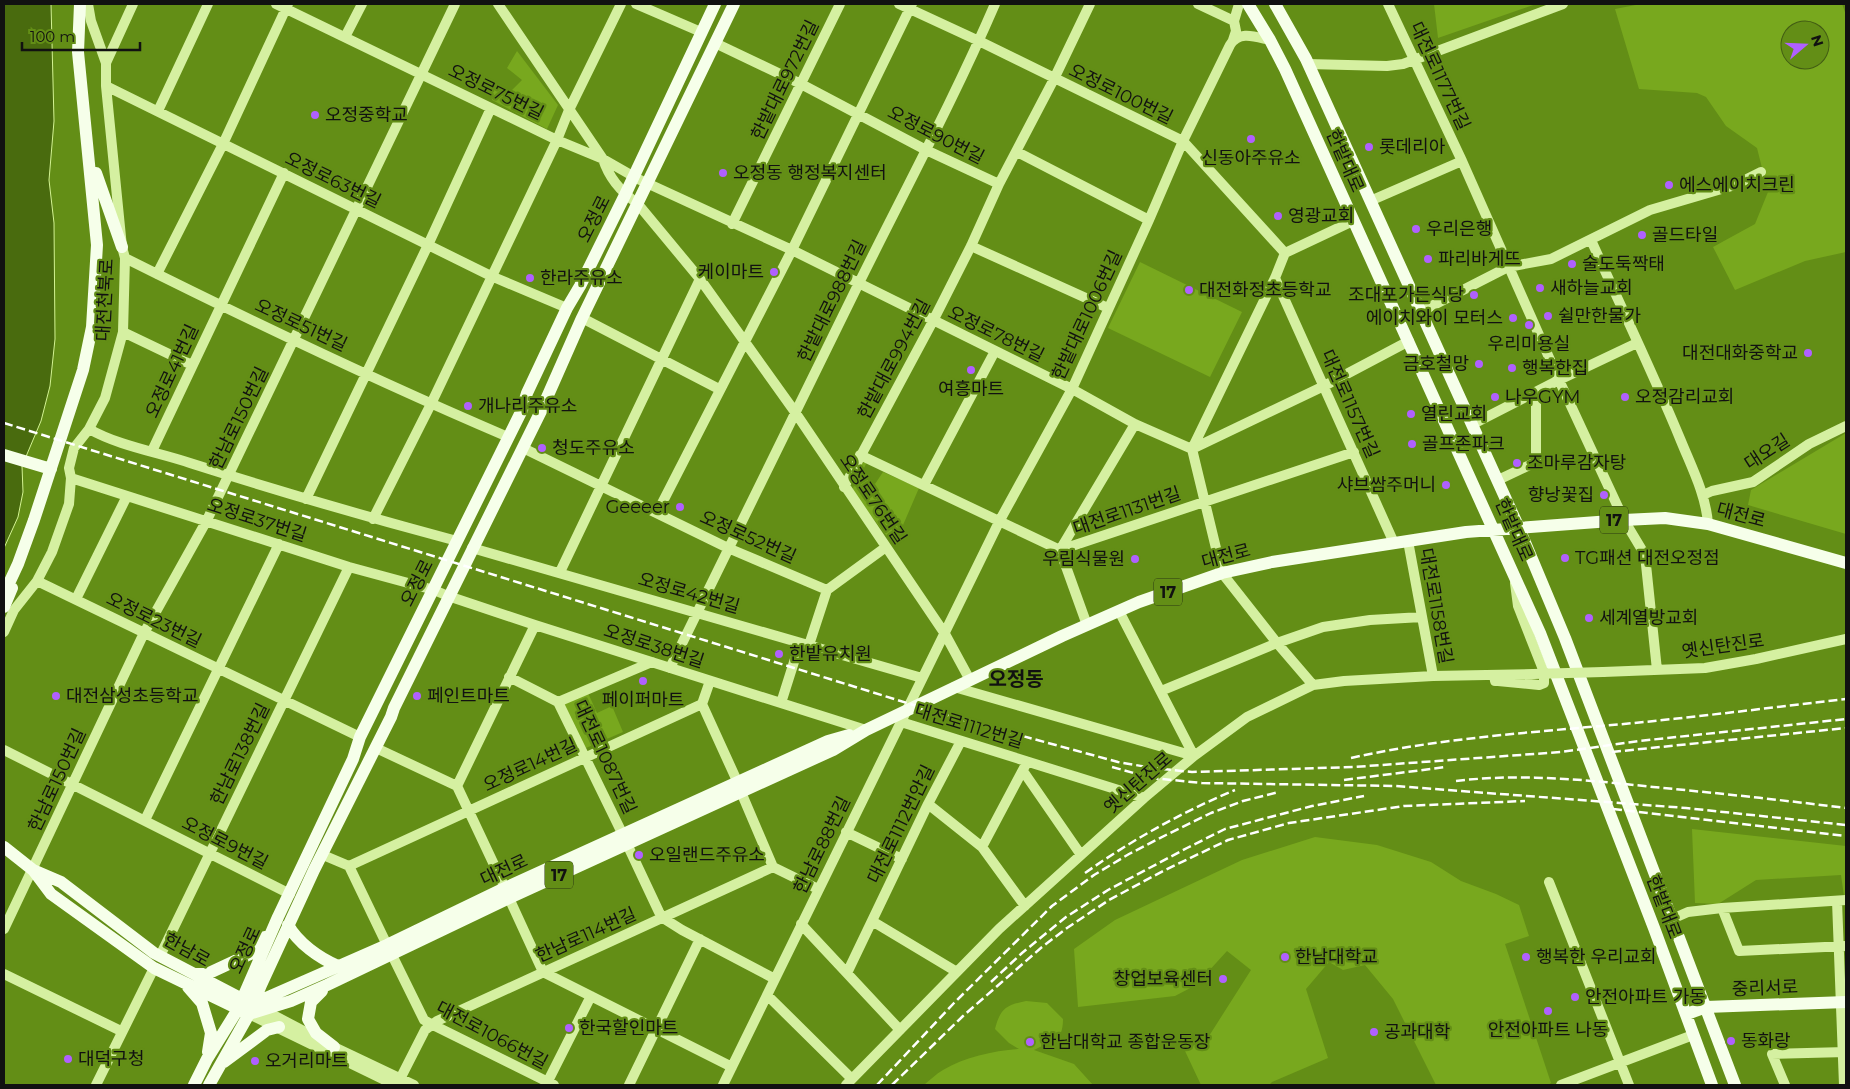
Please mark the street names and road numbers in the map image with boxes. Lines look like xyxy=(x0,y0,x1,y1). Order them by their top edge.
street label: 한밭대로972번길 xyxy=(746,16,824,144)
street label: 대전로1177번길 xyxy=(1405,18,1475,134)
street label: 오정로75번길 xyxy=(445,59,547,125)
street label: 오정로100번길 xyxy=(1065,59,1177,129)
street label: 오정로90번길 xyxy=(884,101,988,169)
street label: 한밭대로 xyxy=(1321,126,1369,196)
street label: 오정로63번길 xyxy=(281,147,385,213)
street label: 오정로 xyxy=(573,192,615,246)
street label: 한밭대로988번길 xyxy=(793,236,871,366)
street label: 한밭대로1006번길 xyxy=(1047,247,1127,383)
street label: 대전천북로 xyxy=(92,258,118,342)
street label: 오정로51번길 xyxy=(251,294,351,356)
street label: 한밭대로994번길 xyxy=(853,295,935,423)
street label: 오정로78번길 xyxy=(944,301,1048,367)
street label: 오정로41번길 xyxy=(141,321,203,421)
street label: 대전로1157번길 xyxy=(1316,346,1384,462)
street label: 한남로150번길 xyxy=(205,363,273,473)
street label: 대오길 xyxy=(1740,429,1794,475)
street label: 오정로76번길 xyxy=(835,450,911,548)
street label: 대전로1131번길 xyxy=(1070,482,1184,540)
street label: 오정로37번길 xyxy=(204,494,310,546)
street label: 한밭대로 xyxy=(1490,495,1538,565)
street label: 대전로 xyxy=(1714,498,1768,532)
street label: 오정로52번길 xyxy=(696,506,800,568)
road number: 17 xyxy=(1600,506,1628,534)
street label: 대전로 xyxy=(1199,539,1253,573)
street label: 대전로1158번길 xyxy=(1415,546,1457,666)
street label: 오정로 xyxy=(396,556,438,610)
street label: 오정로42번길 xyxy=(636,568,742,618)
road number: 17 xyxy=(1154,578,1182,606)
street label: 오정로23번길 xyxy=(103,587,205,653)
street label: 오정로38번길 xyxy=(601,619,707,673)
street label: 옛신탄진로 xyxy=(1680,629,1766,663)
street label: 대전로1087번길 xyxy=(569,696,641,818)
street label: 한남로138번길 xyxy=(206,699,274,809)
street label: 대전로1112번길 xyxy=(912,699,1026,753)
street label: 한남로150번길 xyxy=(23,725,91,835)
street label: 오정로14번길 xyxy=(479,734,581,796)
street label: 옛신탄진로 xyxy=(1100,748,1176,818)
street label: 대전로1112번안길 xyxy=(863,761,939,887)
street label: 한남로88번길 xyxy=(789,793,855,897)
street label: 오정로9번길 xyxy=(178,812,272,874)
street label: 대전로 xyxy=(477,850,531,890)
road number: 17 xyxy=(545,862,573,888)
street label: 한밭대로 xyxy=(1642,872,1686,942)
street label: 한남로114번길 xyxy=(532,903,640,967)
street label: 오정로 xyxy=(225,923,265,977)
street label: 한남로 xyxy=(160,928,214,972)
street label: 중리서로 xyxy=(1732,976,1798,1000)
street label: 대전로1066번길 xyxy=(432,996,552,1074)

